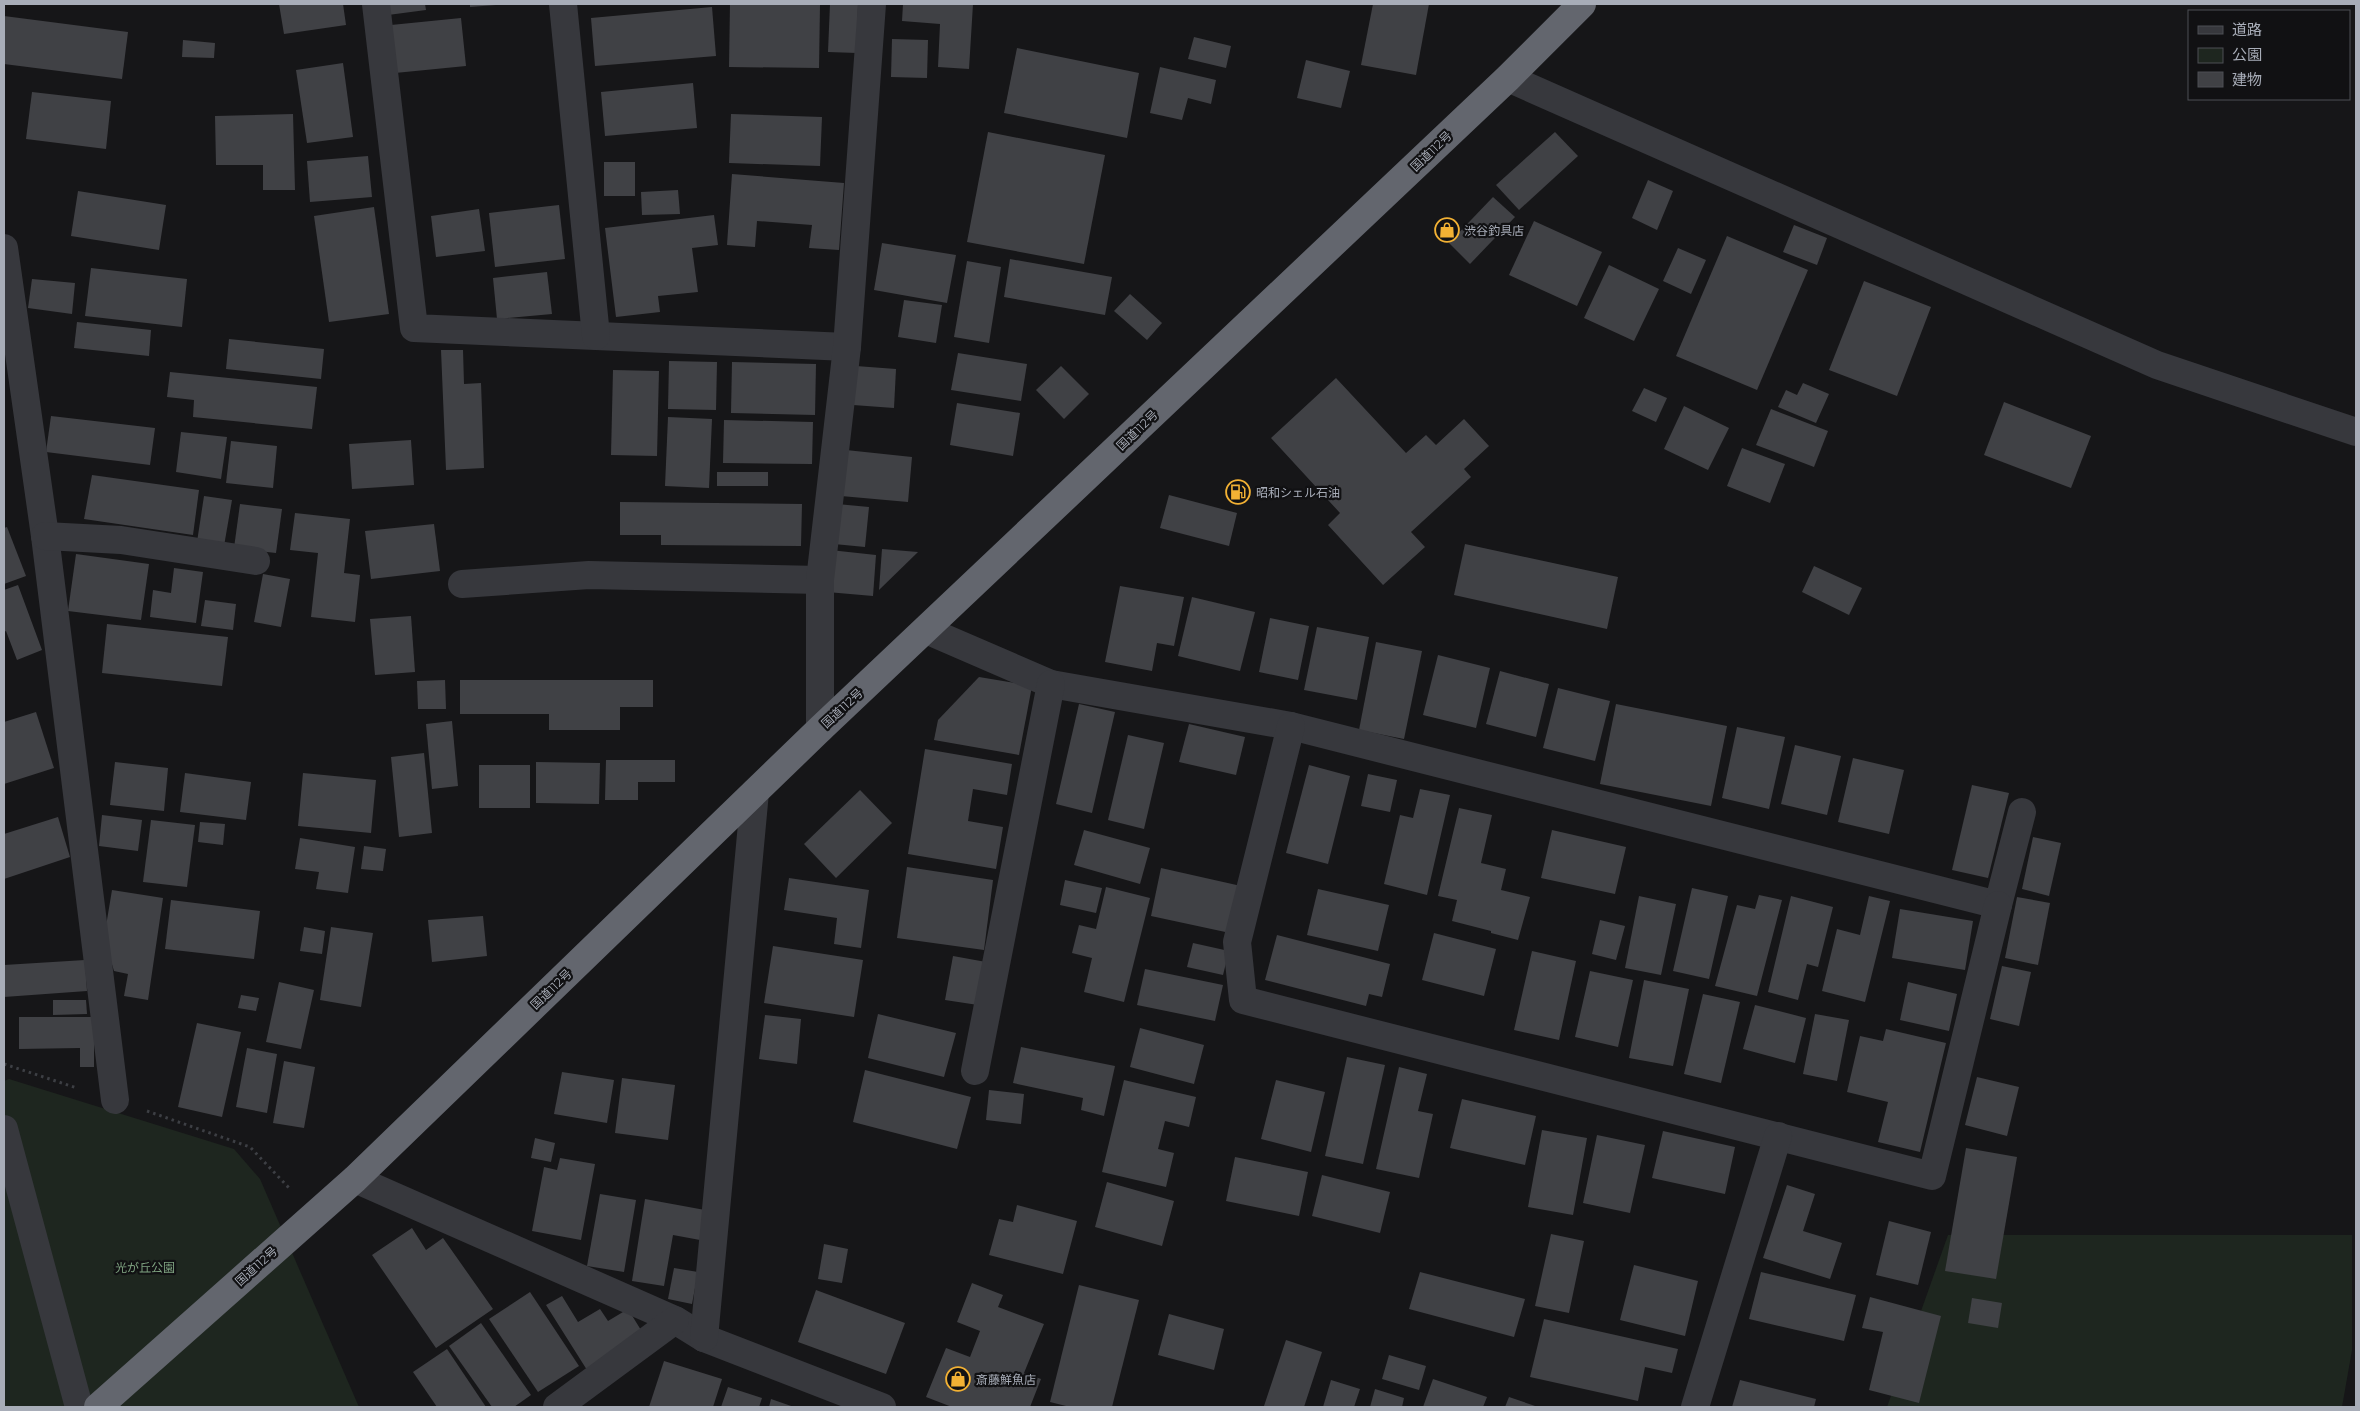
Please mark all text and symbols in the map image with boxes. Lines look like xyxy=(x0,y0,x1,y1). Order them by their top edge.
legend xyxy=(2188,10,2350,100)
text: 道路 xyxy=(2232,20,2262,39)
text: 公園 xyxy=(2232,45,2262,64)
text: 建物 xyxy=(2232,70,2262,89)
street label: 国道112号 xyxy=(1407,128,1455,174)
shop icon: 渋谷釣具店 xyxy=(1434,217,1460,243)
place label: 渋谷釣具店 xyxy=(1464,223,1524,238)
street label: 国道112号 xyxy=(1113,407,1161,453)
fuel station icon: 昭和シェル石油 xyxy=(1225,479,1251,505)
place label: 昭和シェル石油 xyxy=(1256,485,1340,500)
street label: 国道112号 xyxy=(818,685,866,731)
street label: 国道112号 xyxy=(527,966,575,1012)
street label: 国道112号 xyxy=(232,1243,280,1289)
park label: 光が丘公園 xyxy=(115,1260,175,1275)
shop icon: 斎藤鮮魚店 xyxy=(945,1366,971,1392)
place label: 斎藤鮮魚店 xyxy=(976,1372,1036,1387)

